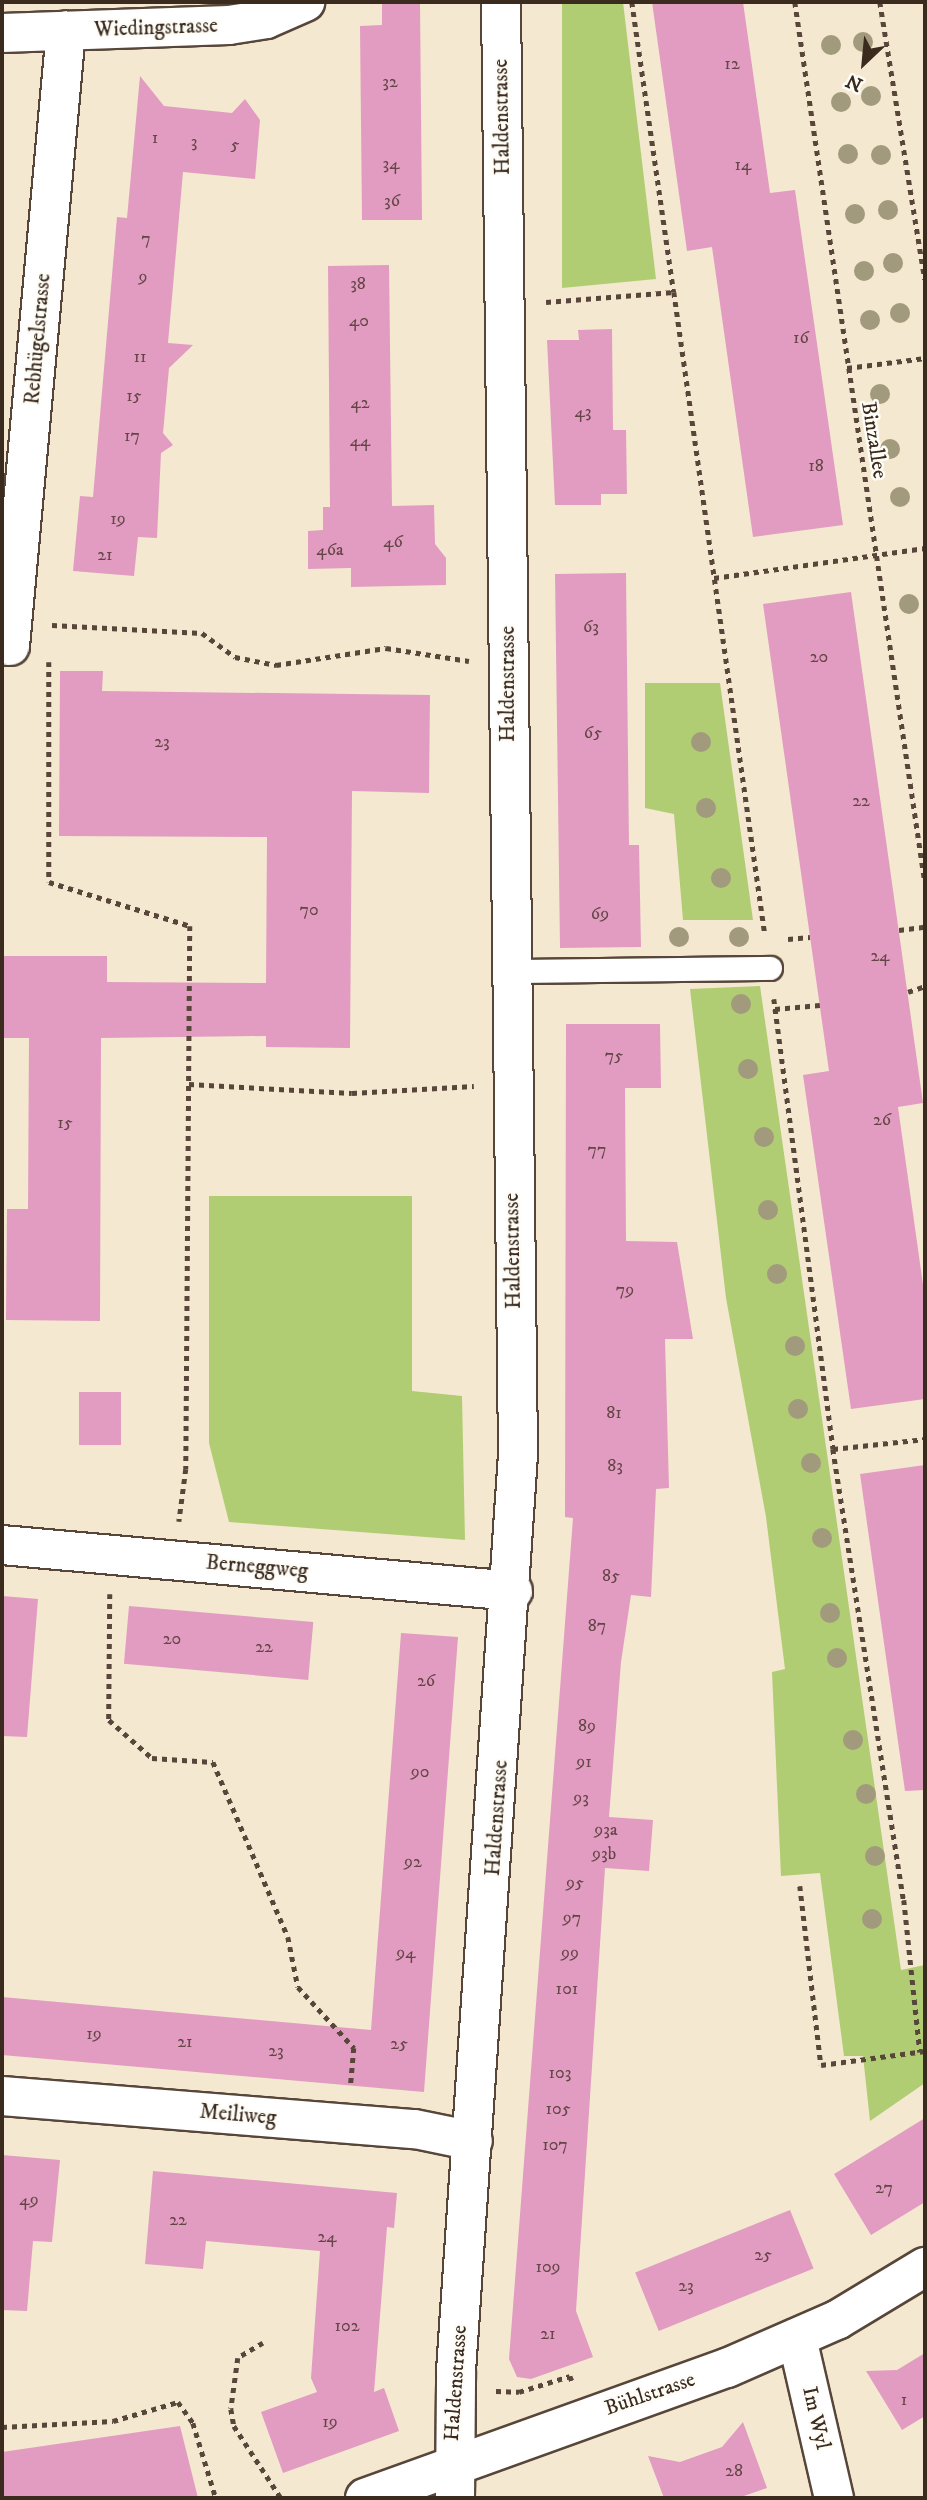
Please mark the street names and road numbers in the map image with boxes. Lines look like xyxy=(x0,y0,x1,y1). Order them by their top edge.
street label: Wiedingstrasse xyxy=(94,13,218,43)
street label: Haldenstrasse xyxy=(488,59,516,175)
street label: Rebhügelstrasse xyxy=(20,272,56,406)
street label: Binzallee xyxy=(855,400,893,480)
street label: Haldenstrasse xyxy=(495,626,521,742)
street label: Haldenstrasse xyxy=(499,1193,527,1309)
street label: Berneggweg xyxy=(205,1550,309,1584)
street label: Haldenstrasse xyxy=(480,1759,514,1877)
street label: Meiliweg xyxy=(199,2099,277,2131)
street label: Haldenstrasse xyxy=(439,2324,473,2442)
street label: Bühlstrasse xyxy=(601,2367,699,2421)
street label: Im Wyl xyxy=(797,2384,835,2452)

